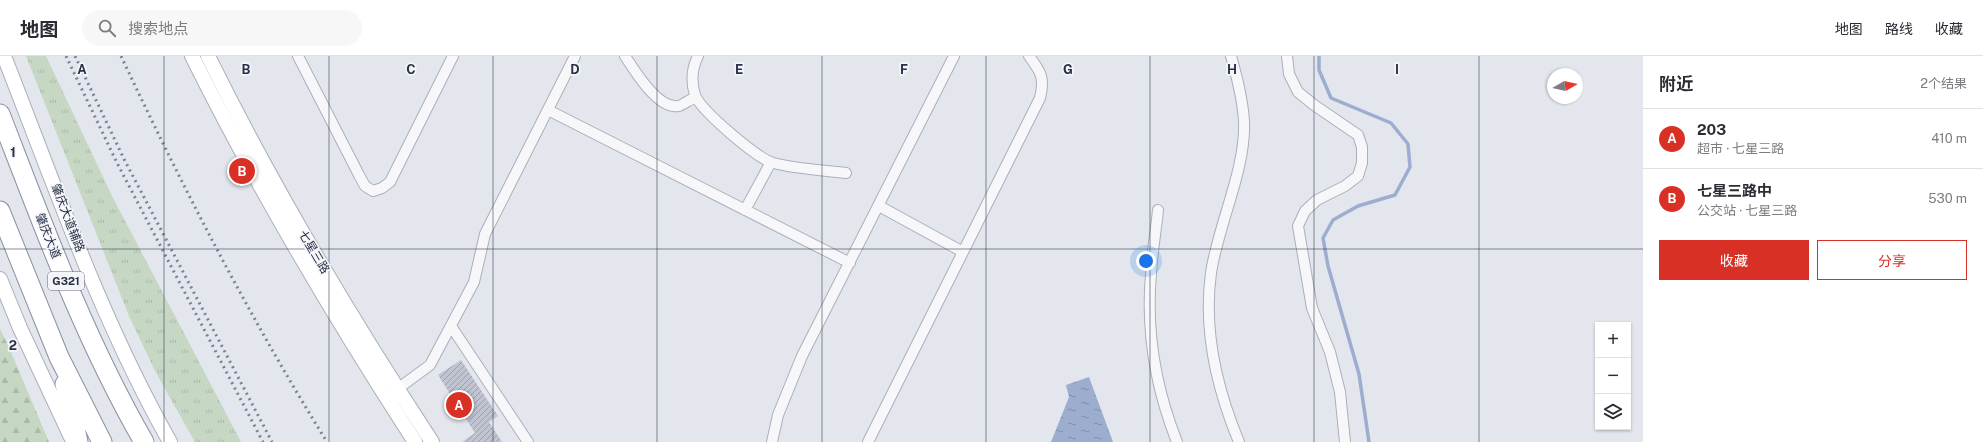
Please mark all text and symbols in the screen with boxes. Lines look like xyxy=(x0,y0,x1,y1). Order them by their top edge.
search box xyxy=(82,10,362,46)
icon: search xyxy=(96,17,118,39)
text: 地图 xyxy=(20,18,58,40)
text: 搜索地点 xyxy=(128,20,188,37)
text: 地图 xyxy=(1835,21,1863,37)
text: 路线 xyxy=(1885,21,1913,37)
text: 收藏 xyxy=(1935,21,1963,37)
text: A xyxy=(77,62,87,77)
text: B xyxy=(242,62,251,77)
text: C xyxy=(406,62,416,77)
text: D xyxy=(570,62,580,77)
text: E xyxy=(735,62,743,77)
text: F xyxy=(900,62,908,77)
text: G xyxy=(1063,62,1073,77)
text: H xyxy=(1227,62,1237,77)
text: I xyxy=(1395,62,1399,77)
north arrow xyxy=(1547,68,1583,104)
text: 附近 xyxy=(1659,74,1693,94)
text: 2个结果 xyxy=(1920,76,1967,91)
text: 203 xyxy=(1697,121,1726,138)
text: A xyxy=(1667,131,1677,146)
text: 410 m xyxy=(1931,131,1967,146)
text: 超市 · 七星三路 xyxy=(1697,141,1784,156)
text: 1 xyxy=(10,145,16,160)
pin: B xyxy=(229,156,255,186)
street label: 肇庆大道辅路 xyxy=(48,182,88,254)
text: 七星三路中 xyxy=(1697,182,1772,199)
text: B xyxy=(1668,191,1676,206)
text: 530 m xyxy=(1928,191,1967,206)
text: 公交站 · 七星三路 xyxy=(1697,203,1797,218)
street label: 肇庆大道 xyxy=(32,211,64,261)
street label: 七星三路 xyxy=(296,228,332,276)
button: 收藏 xyxy=(1659,240,1809,280)
button: 分享 xyxy=(1817,240,1967,280)
your location xyxy=(1136,251,1156,271)
road number: G321 xyxy=(48,272,84,290)
map controls xyxy=(1595,322,1631,430)
button: + xyxy=(1595,322,1631,358)
text: 2 xyxy=(9,338,17,353)
button: − xyxy=(1595,358,1631,394)
pin: A xyxy=(446,390,472,420)
button: layers xyxy=(1595,394,1631,430)

